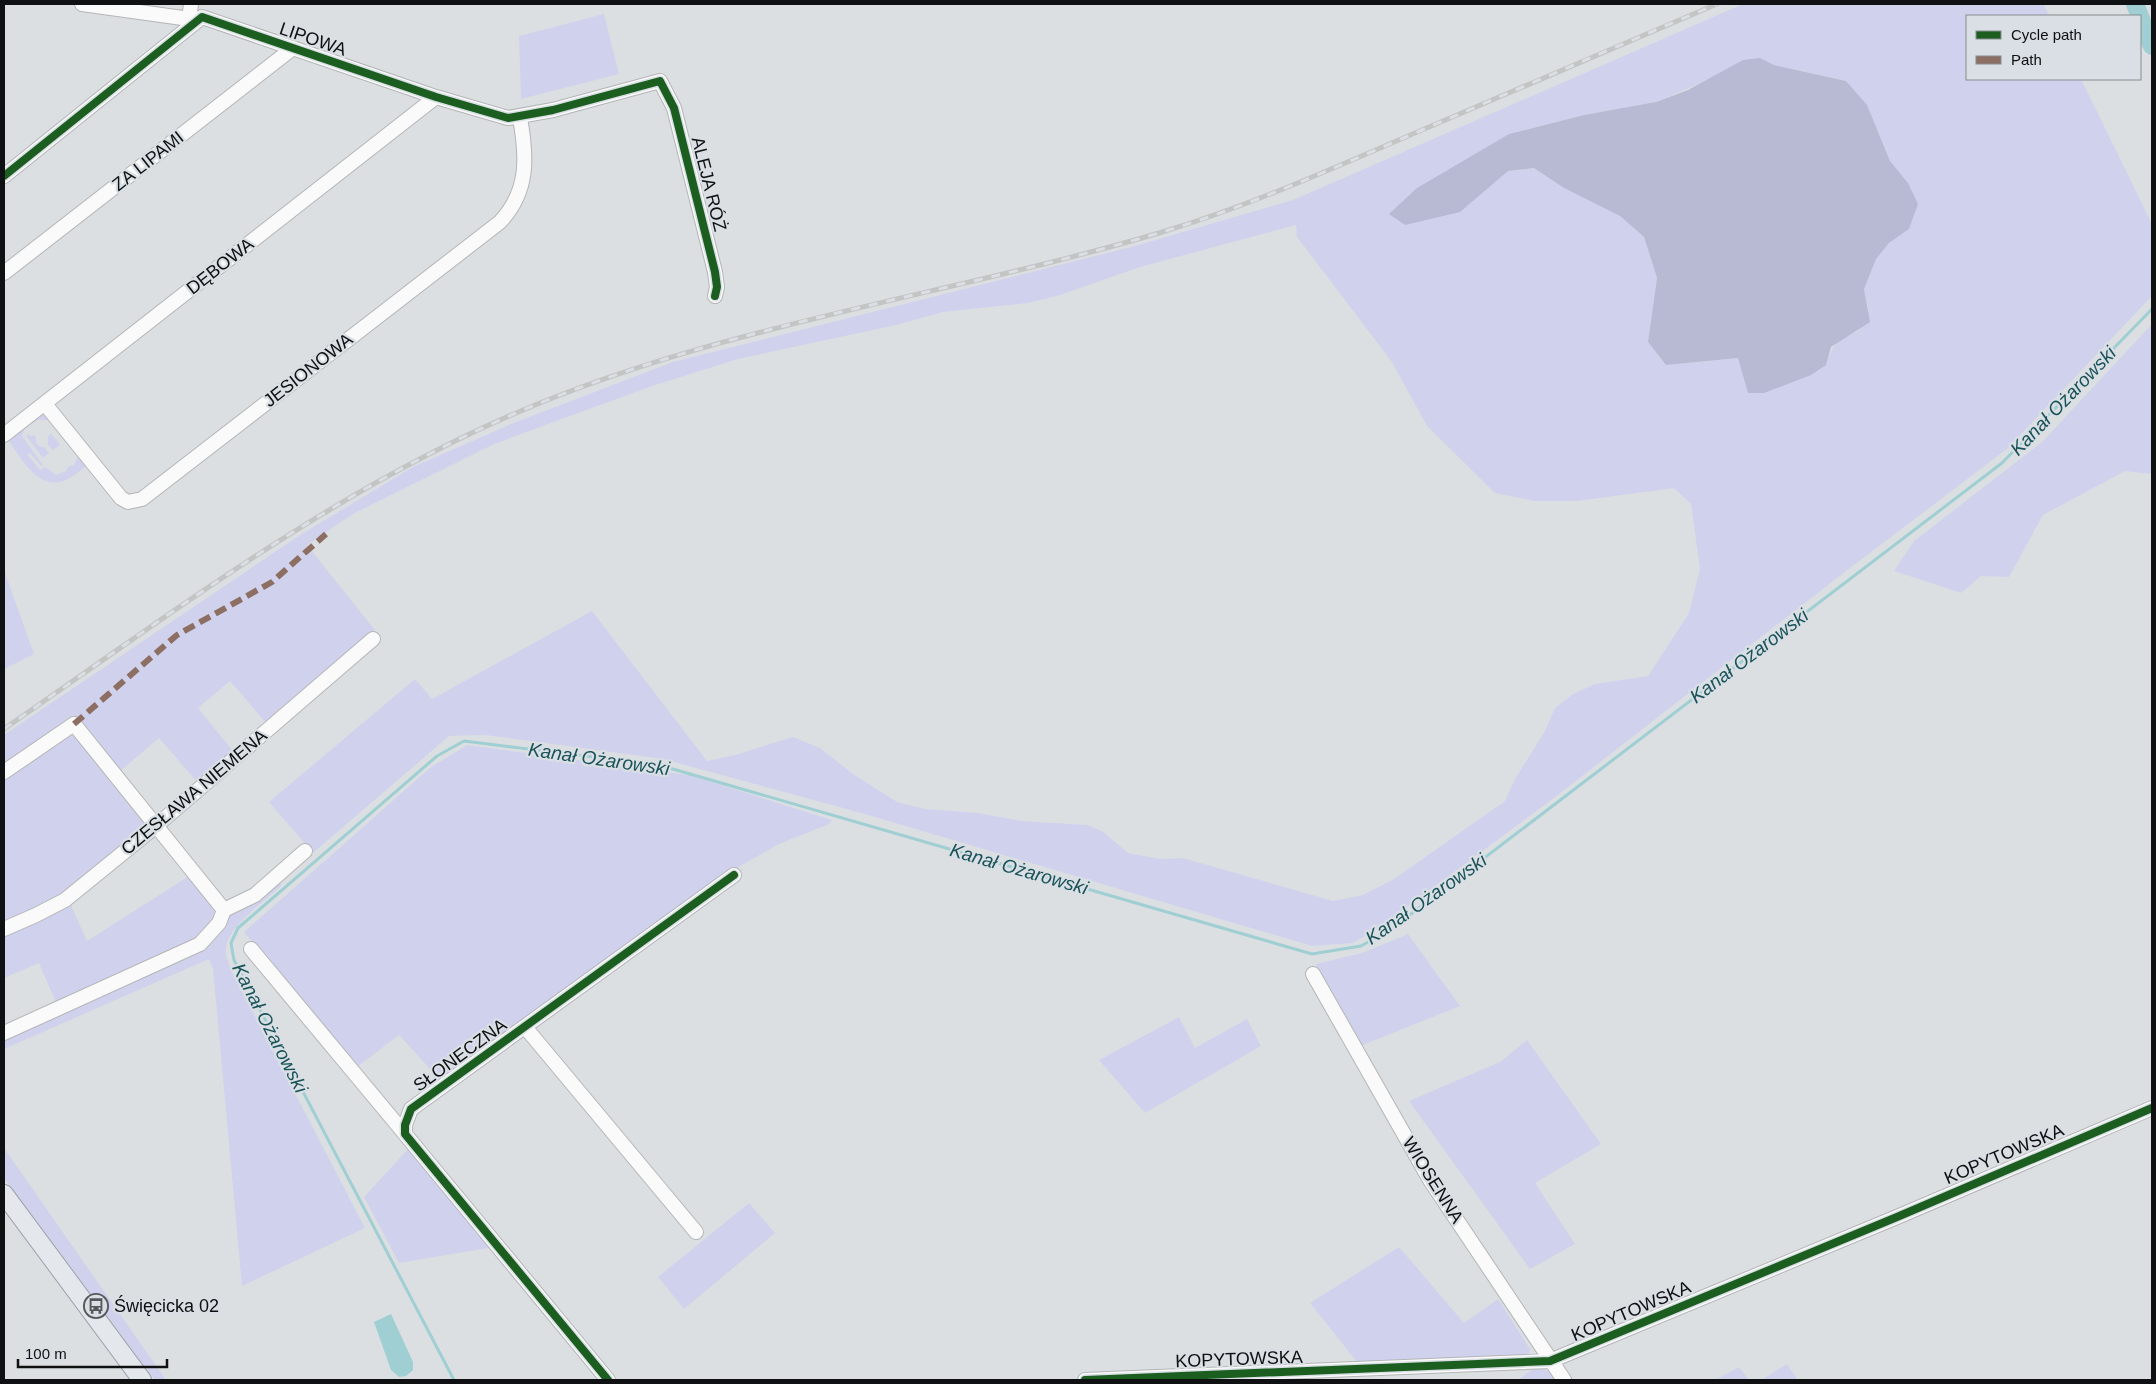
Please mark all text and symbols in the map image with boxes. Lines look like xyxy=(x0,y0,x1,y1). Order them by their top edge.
legend xyxy=(1966,15,2141,80)
street label: LIPOWA xyxy=(277,18,349,60)
text: Cycle path xyxy=(2011,26,2082,43)
text: Path xyxy=(2011,51,2042,68)
street label: ZA LIPAMI xyxy=(108,127,188,195)
street label: ALEJA RÓŻ xyxy=(688,134,731,233)
street label: DĘBOWA xyxy=(183,234,257,298)
street label: JESIONOWA xyxy=(260,329,356,411)
water label: Kanał Ożarowski xyxy=(2006,342,2121,460)
water label: Kanał Ożarowski xyxy=(1686,604,1813,707)
street label: CZESŁAWA NIEMENA xyxy=(117,725,271,859)
water label: Kanał Ożarowski xyxy=(527,739,672,779)
water label: Kanał Ożarowski xyxy=(948,839,1091,899)
water label: Kanał Ożarowski xyxy=(1362,849,1491,948)
water label: Kanał Ożarowski xyxy=(228,960,312,1097)
street label: SŁONECZNA xyxy=(410,1015,510,1095)
street label: KOPYTOWSKA xyxy=(1941,1120,2067,1188)
street label: WIOSENNA xyxy=(1399,1133,1467,1227)
street label: KOPYTOWSKA xyxy=(1568,1277,1694,1345)
bus stop icon: Święcicka 02 xyxy=(83,1293,109,1319)
place label: Święcicka 02 xyxy=(114,1295,219,1316)
scale bar xyxy=(18,1336,166,1368)
text: 100 m xyxy=(25,1345,67,1362)
street label: KOPYTOWSKA xyxy=(1175,1347,1303,1371)

